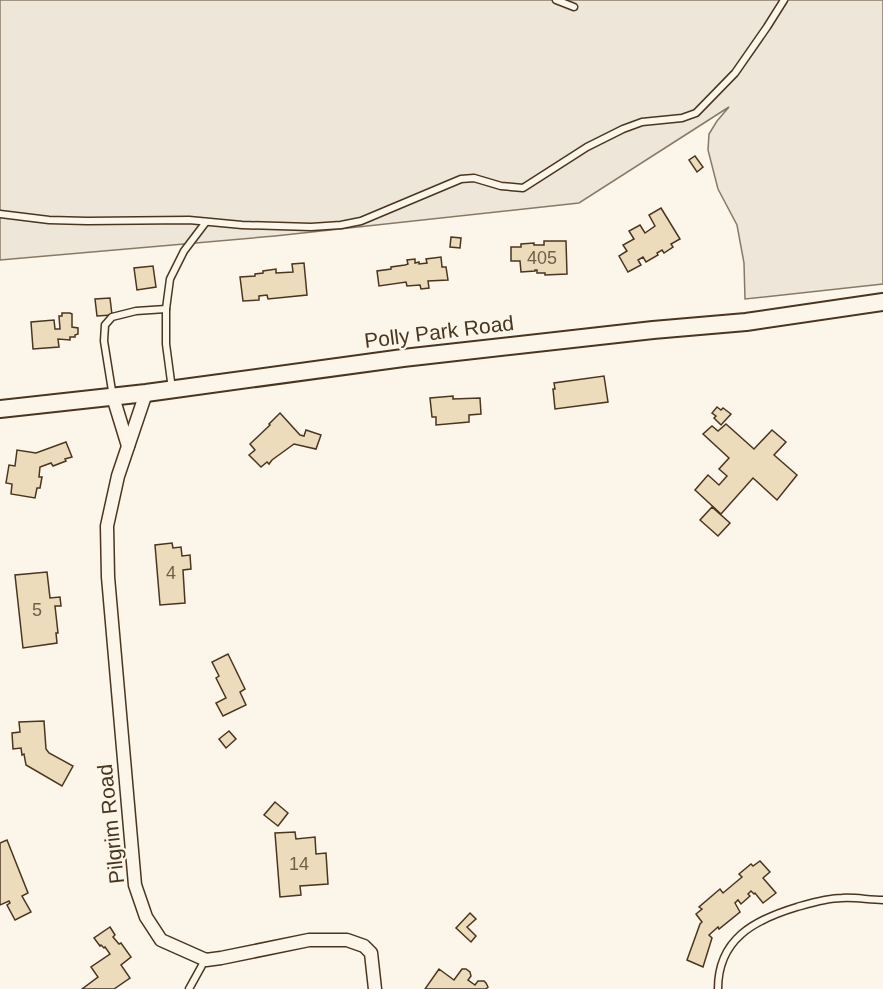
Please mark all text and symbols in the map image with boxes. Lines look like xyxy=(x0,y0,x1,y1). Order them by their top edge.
house number: 405 xyxy=(527,248,557,268)
street label: Polly Park Road xyxy=(363,311,515,352)
house number: 4 xyxy=(166,563,176,583)
house number: 5 xyxy=(32,600,42,620)
street label: Pilgrim Road xyxy=(93,763,128,885)
house number: 14 xyxy=(289,854,309,874)

